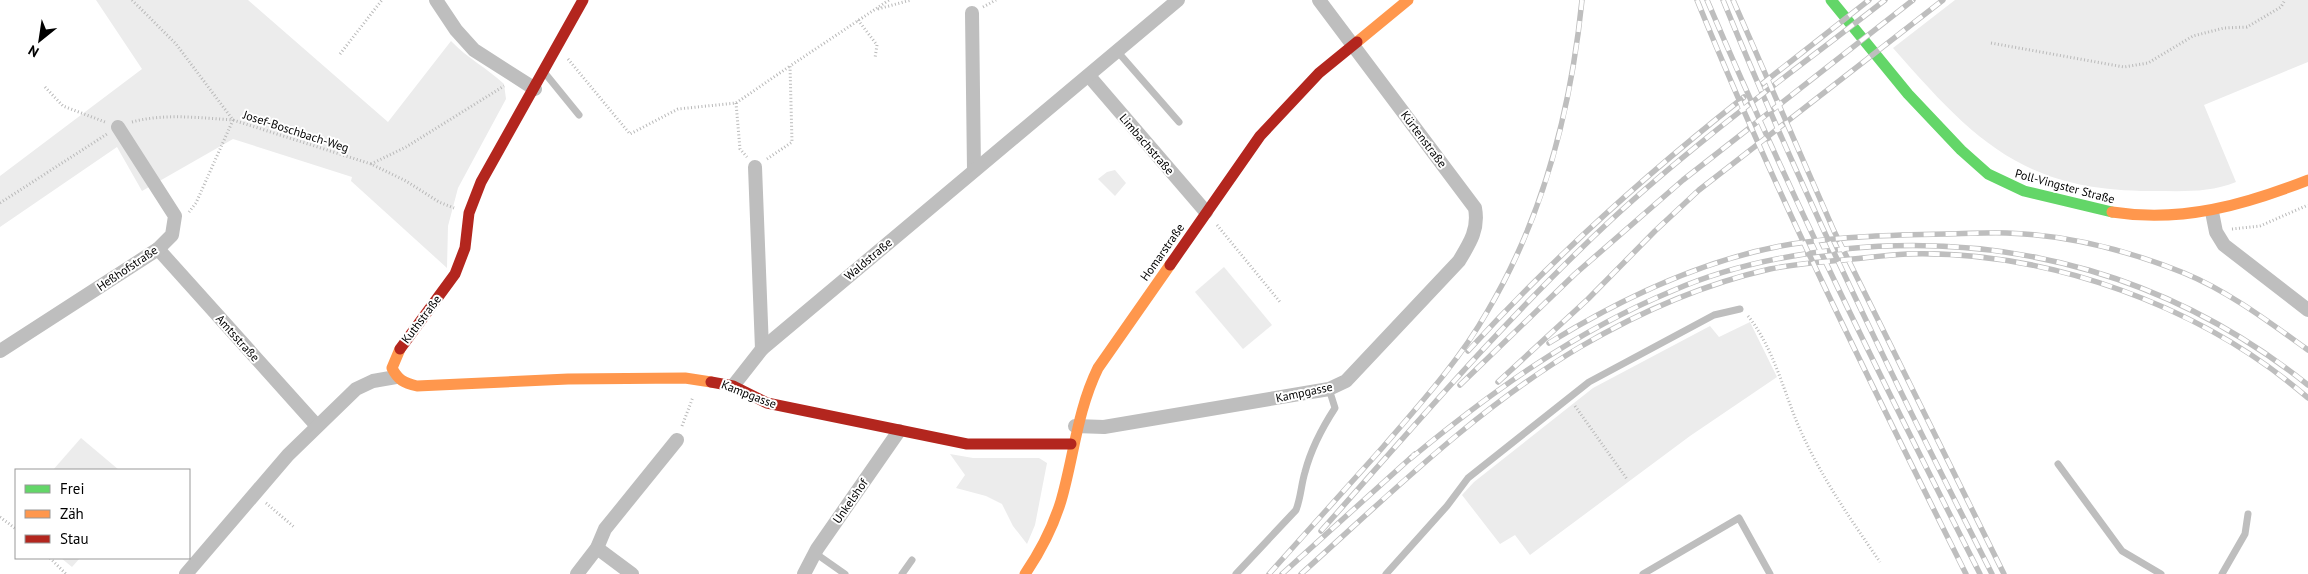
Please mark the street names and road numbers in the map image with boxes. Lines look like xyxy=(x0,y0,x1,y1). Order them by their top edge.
street label: Josef-Boschbach-Weg xyxy=(240,107,351,155)
street label: Kürtenstraße xyxy=(1398,108,1450,170)
street label: Limbachstraße xyxy=(1116,110,1178,178)
street label: Poll-Vingster Straße xyxy=(2013,165,2117,207)
street label: Homarstraße xyxy=(1137,220,1187,284)
street label: Waldstraße xyxy=(841,235,895,283)
street label: Heßhofstraße xyxy=(94,242,160,294)
street label: Kuthstraße xyxy=(398,292,444,346)
street label: Amtsstraße xyxy=(213,311,263,365)
street label: Kampgasse xyxy=(719,377,779,411)
street label: Kampgasse xyxy=(1274,379,1334,405)
street label: Unkelshof xyxy=(829,475,872,526)

